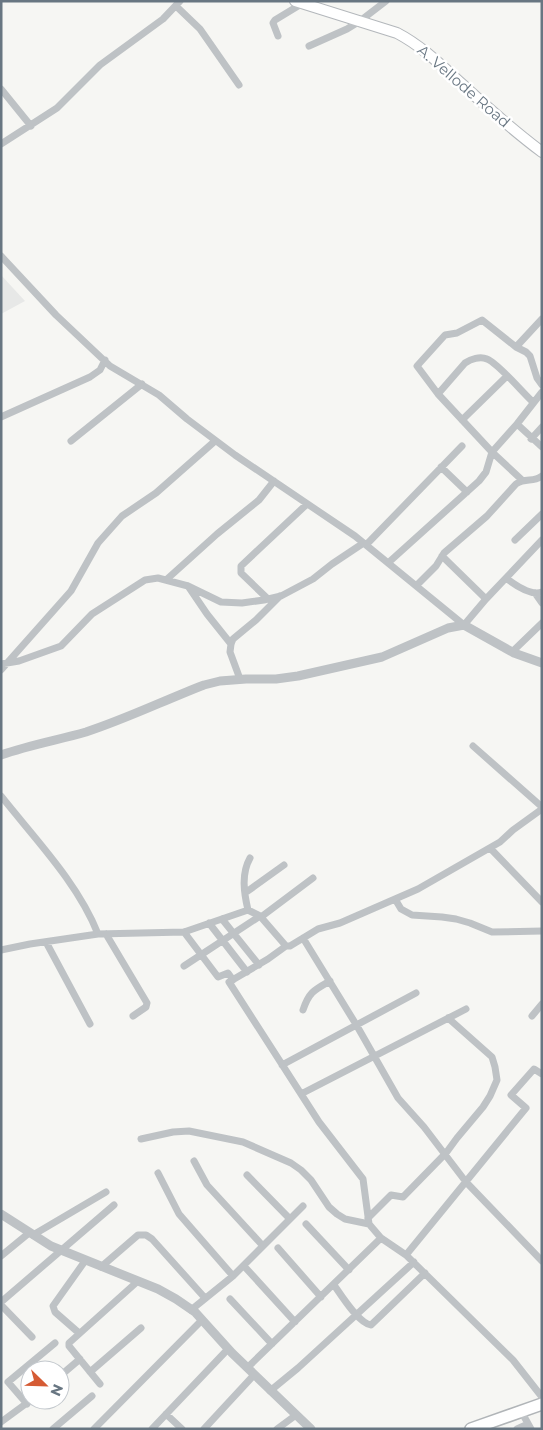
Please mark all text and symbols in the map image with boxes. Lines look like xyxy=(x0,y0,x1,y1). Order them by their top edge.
street label: A. Vellode Road xyxy=(414,40,514,132)
north arrow xyxy=(20,1360,70,1410)
text: N xyxy=(46,1381,67,1399)

